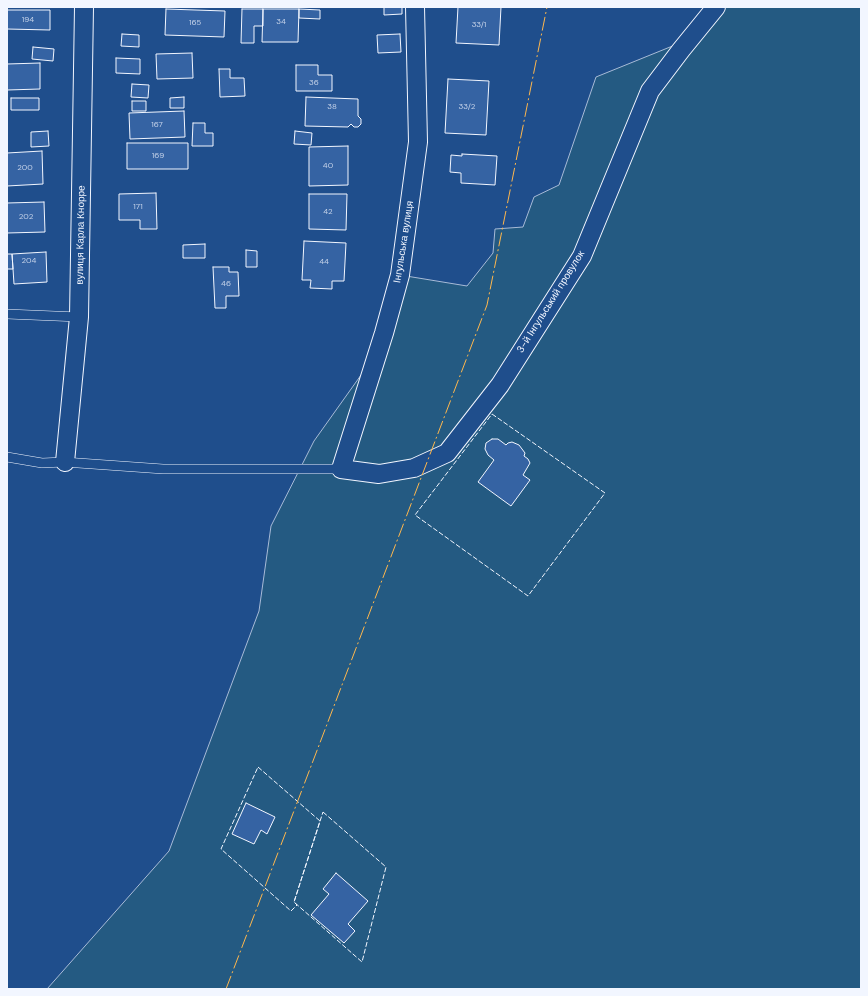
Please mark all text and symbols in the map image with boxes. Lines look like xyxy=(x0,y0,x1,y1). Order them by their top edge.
house number: 194 xyxy=(22,15,34,25)
house number: 34 xyxy=(276,17,286,27)
house number: 165 xyxy=(189,18,201,28)
house number: 33/1 xyxy=(472,20,486,30)
house number: 36 xyxy=(309,78,319,88)
house number: 38 xyxy=(327,102,337,112)
house number: 33/2 xyxy=(459,102,475,112)
house number: 167 xyxy=(151,120,163,130)
house number: 169 xyxy=(152,151,164,161)
house number: 40 xyxy=(323,161,333,171)
house number: 200 xyxy=(17,163,33,173)
street label: вулиця Карла Кнорре xyxy=(74,185,88,285)
street label: Інгульська вулиця xyxy=(392,200,416,284)
house number: 171 xyxy=(133,202,143,212)
house number: 42 xyxy=(323,207,333,217)
house number: 202 xyxy=(19,212,33,222)
street label: 3-й Інгульський провулок xyxy=(515,249,587,355)
house number: 204 xyxy=(22,256,36,266)
house number: 44 xyxy=(319,257,329,267)
house number: 46 xyxy=(221,279,231,289)

